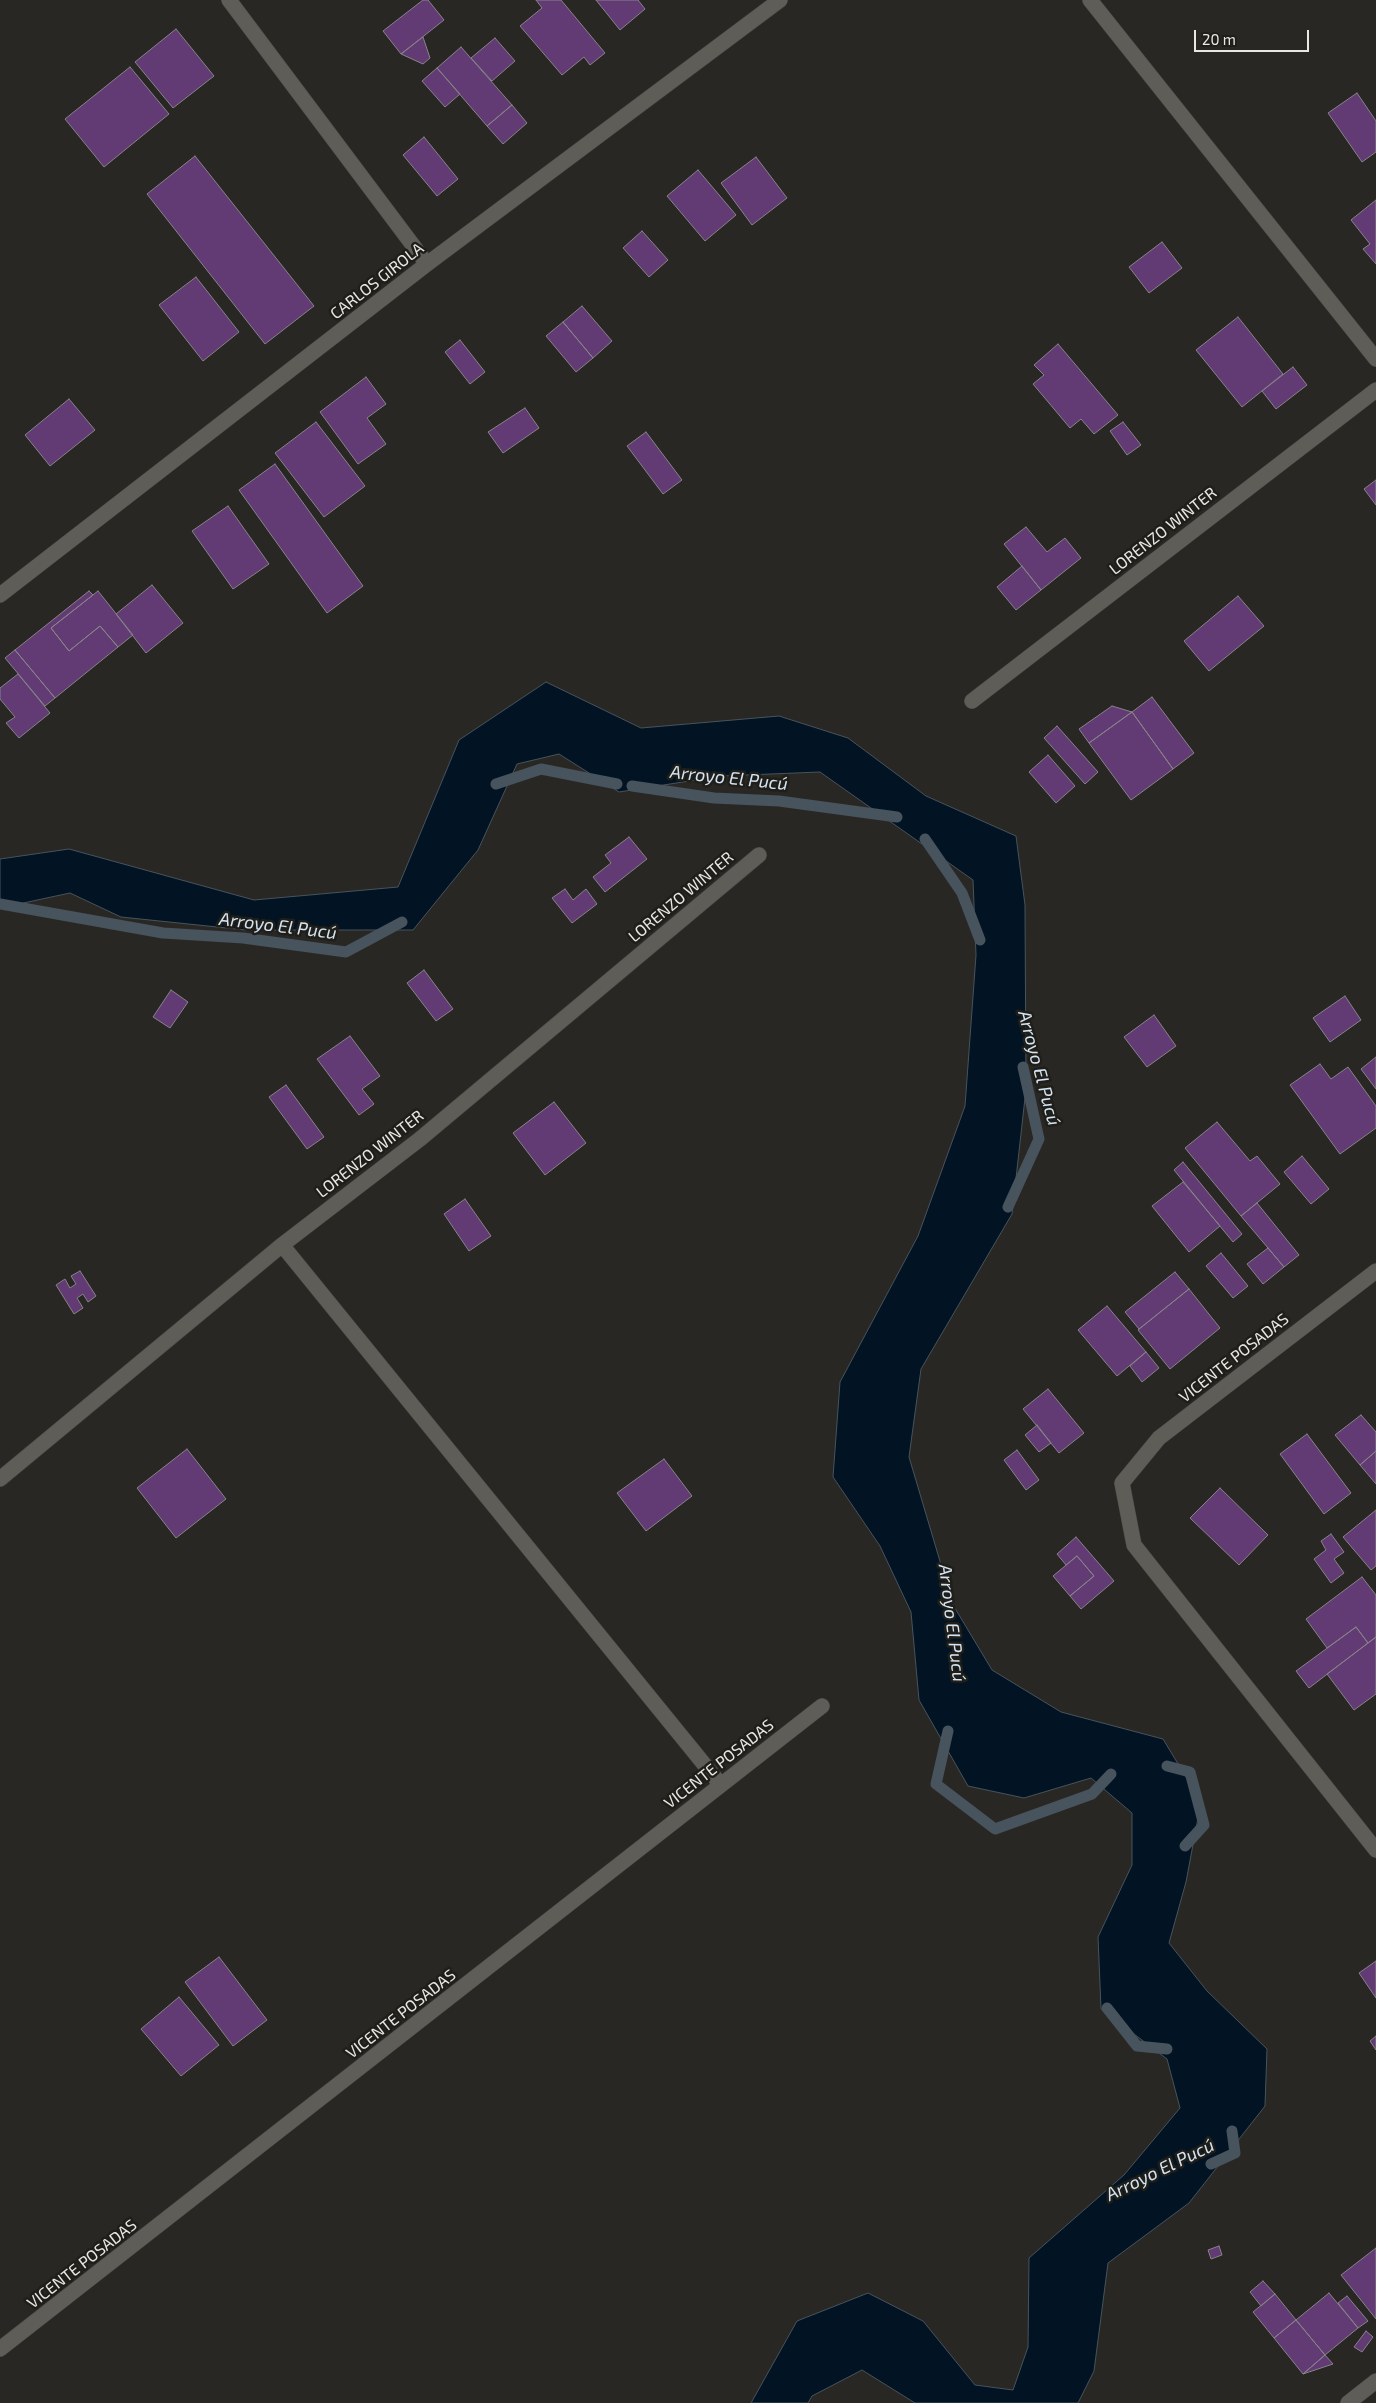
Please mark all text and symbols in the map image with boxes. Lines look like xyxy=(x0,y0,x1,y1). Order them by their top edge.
scale bar xyxy=(1196,20,1311,52)
text: 20 m xyxy=(1202,30,1236,48)
street label: CARLOS GIROLA xyxy=(327,239,427,323)
street label: LORENZO WINTER xyxy=(1106,483,1220,579)
water label: Arroyo El Pucú xyxy=(669,761,789,795)
street label: LORENZO WINTER xyxy=(625,848,737,946)
water label: Arroyo El Pucú xyxy=(218,908,338,944)
water label: Arroyo El Pucú xyxy=(1013,1008,1065,1128)
street label: LORENZO WINTER xyxy=(313,1106,427,1202)
street label: VICENTE POSADAS xyxy=(1175,1309,1293,1407)
water label: Arroyo El Pucú xyxy=(934,1563,970,1683)
street label: VICENTE POSADAS xyxy=(660,1715,778,1813)
street label: VICENTE POSADAS xyxy=(342,1965,460,2063)
water label: Arroyo El Pucú xyxy=(1102,2134,1218,2206)
street label: VICENTE POSADAS xyxy=(23,2215,141,2313)

